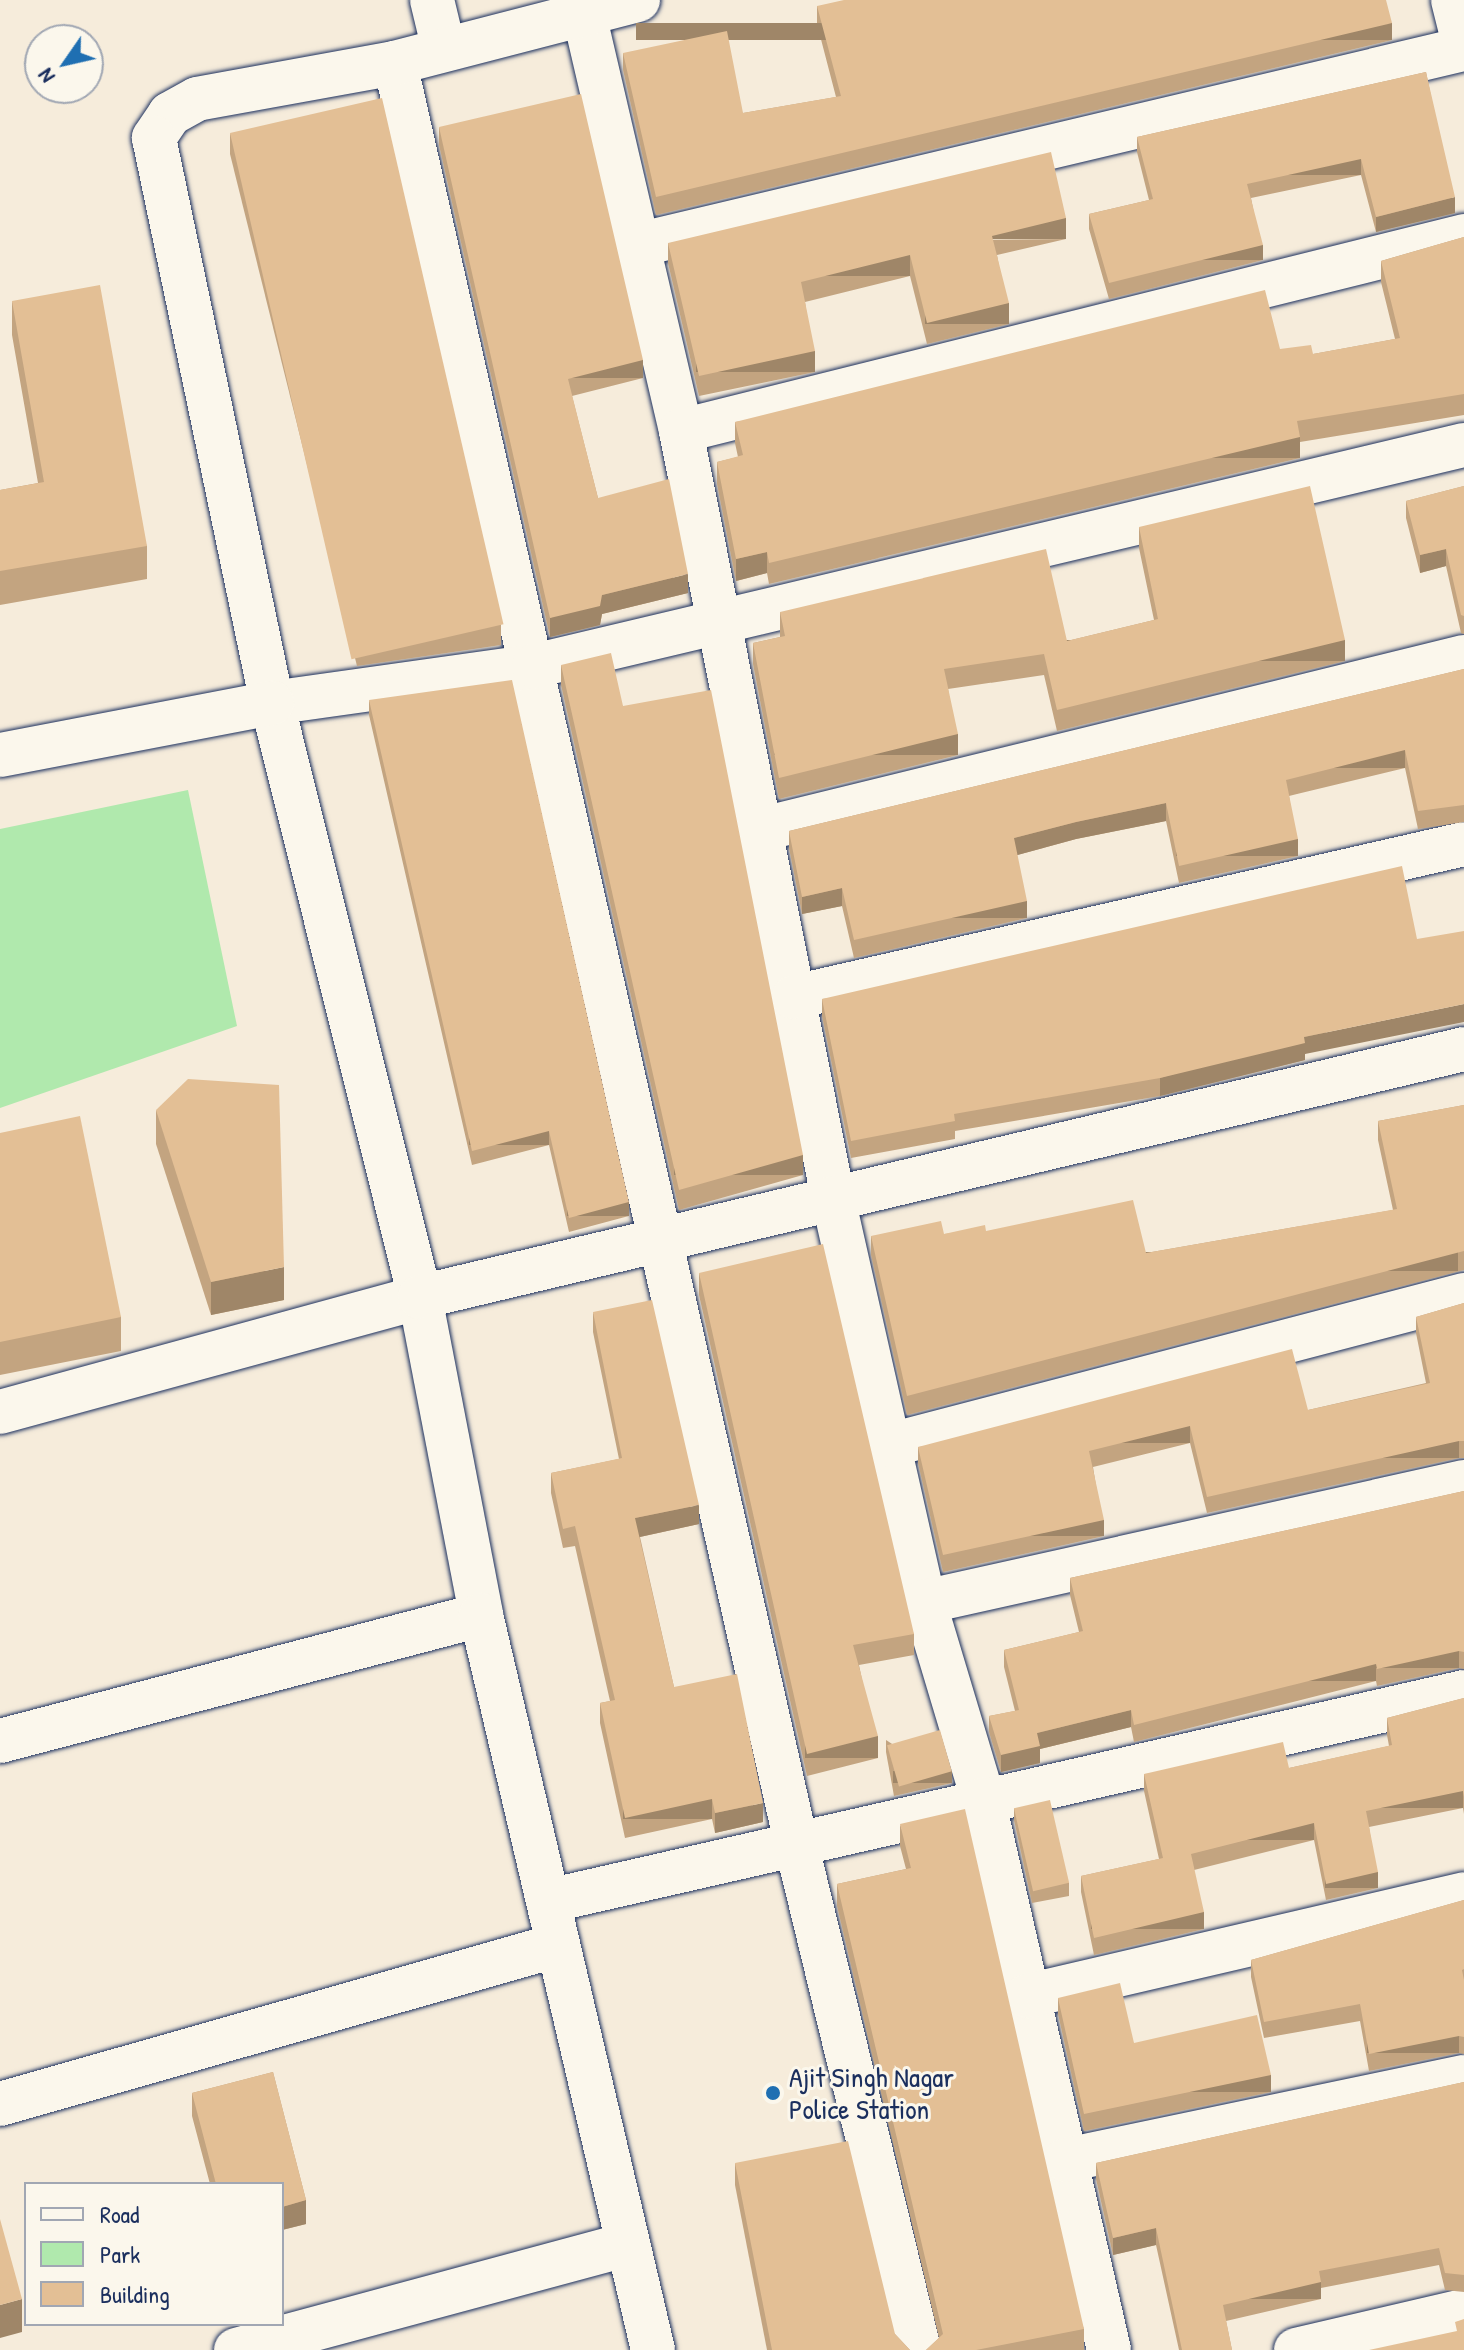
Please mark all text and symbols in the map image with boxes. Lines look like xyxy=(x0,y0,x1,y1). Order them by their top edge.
north arrow xyxy=(24,24,104,104)
text: N xyxy=(30,63,61,90)
place label: Ajit Singh Nagar Police Station xyxy=(789,2060,954,2126)
marker: Ajit Singh Nagar Police Station xyxy=(764,2084,782,2102)
legend xyxy=(24,2182,284,2326)
text: Road xyxy=(100,2198,139,2230)
text: Park xyxy=(100,2238,140,2270)
text: Building xyxy=(100,2278,170,2310)

